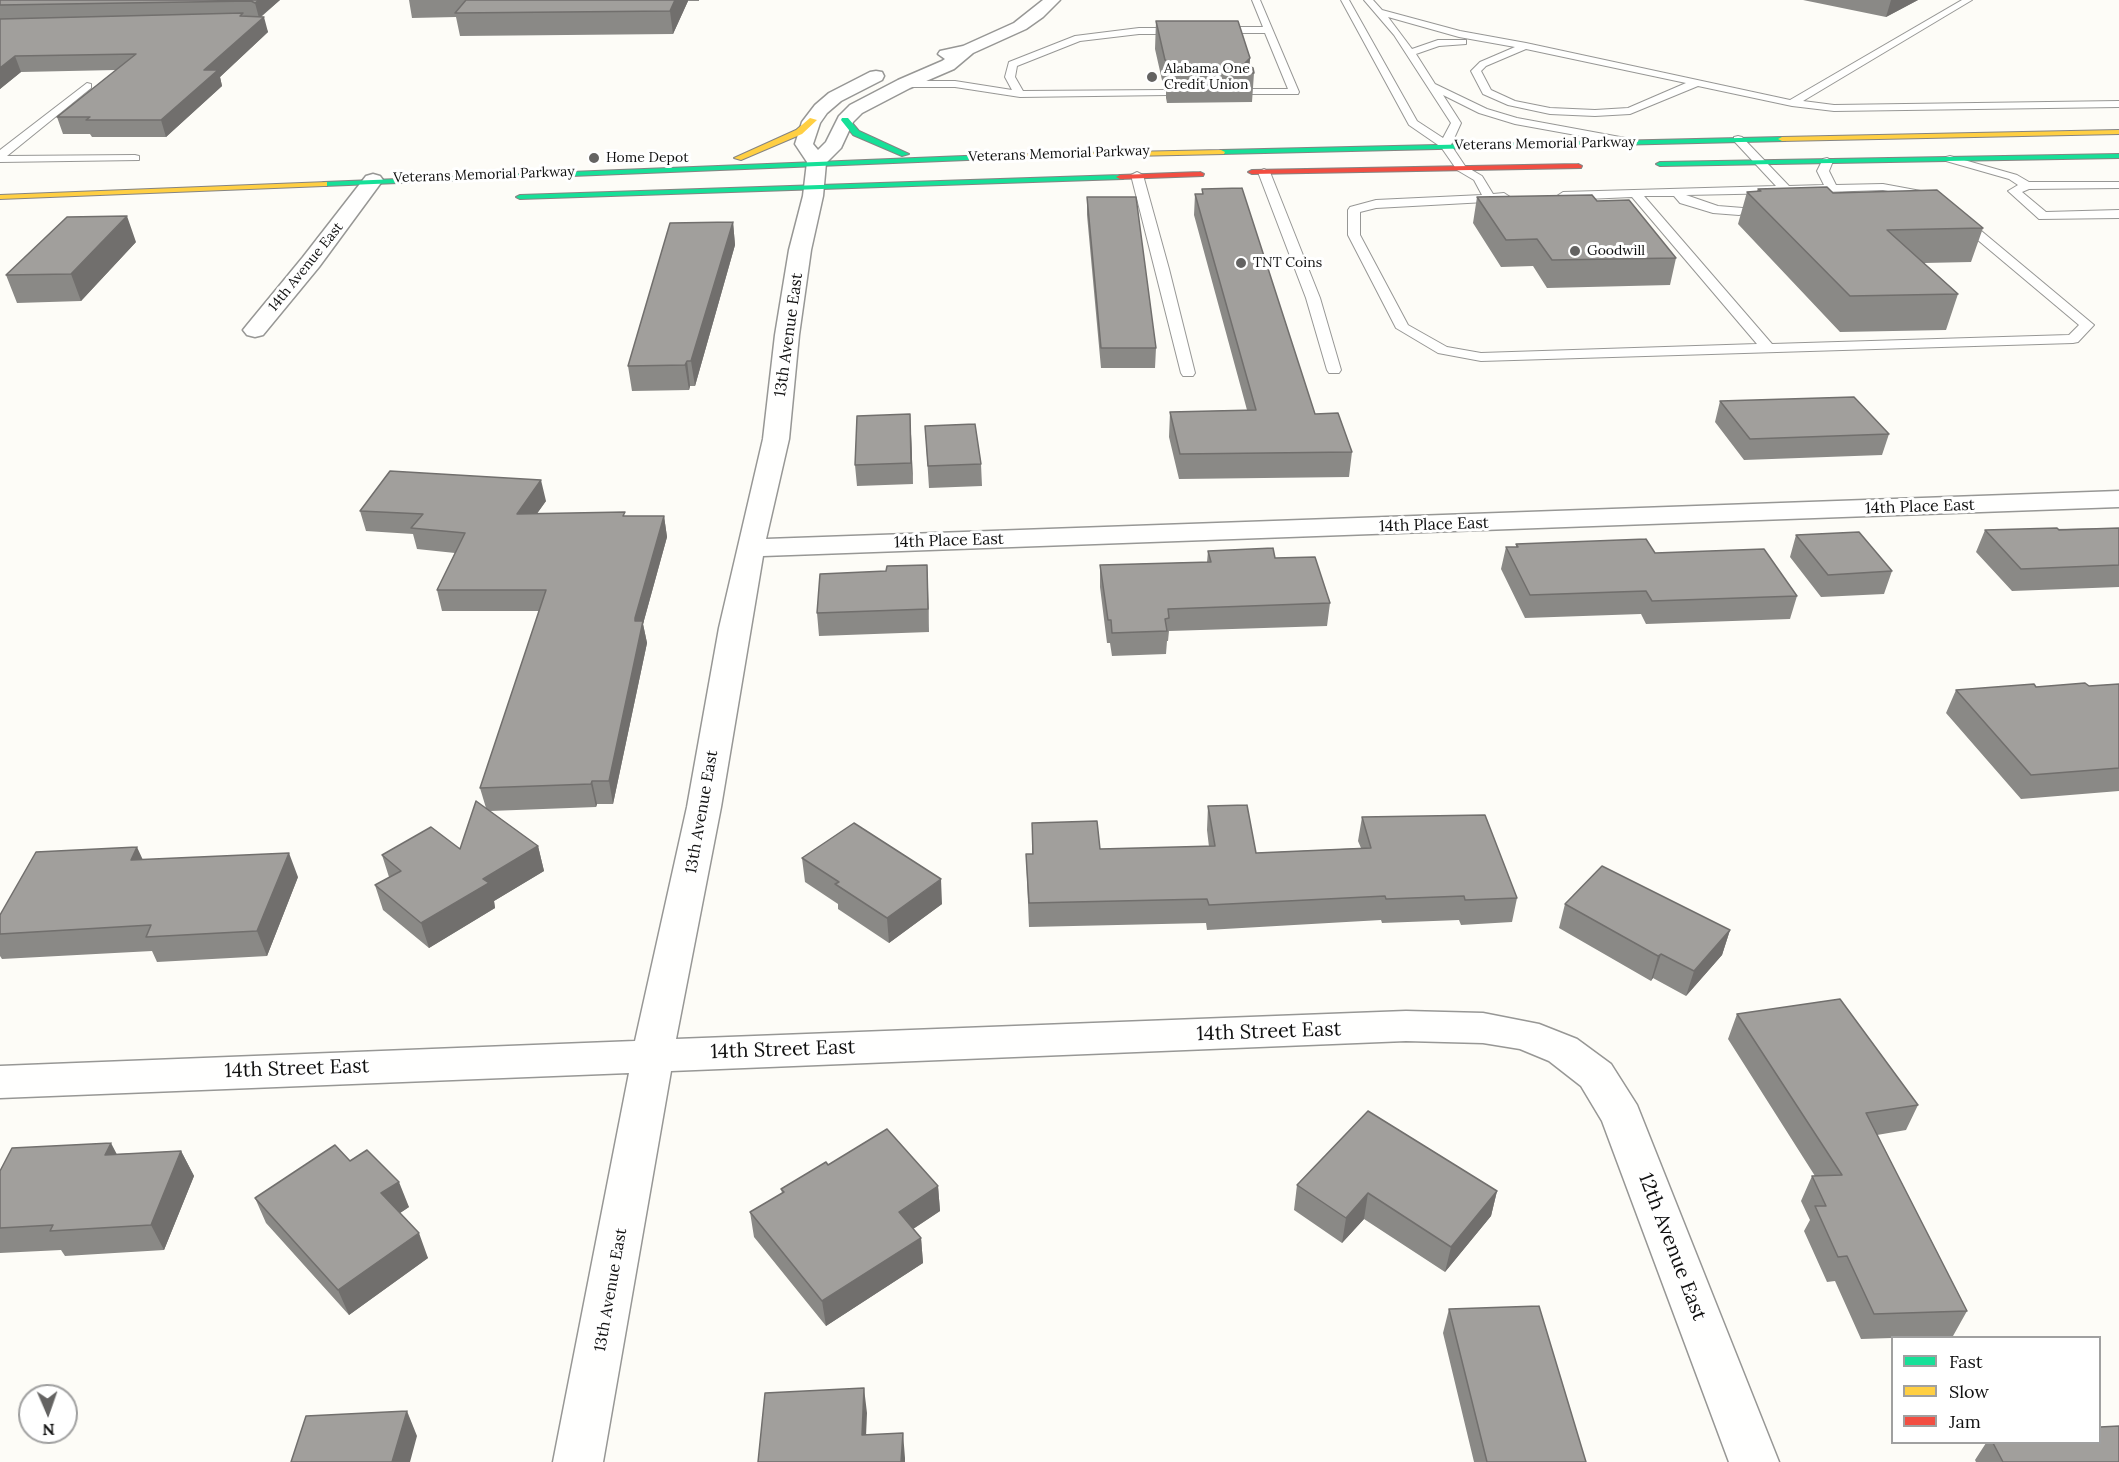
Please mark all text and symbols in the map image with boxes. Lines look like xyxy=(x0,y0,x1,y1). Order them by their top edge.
place label: Alabama One Credit Union xyxy=(1164,61,1250,94)
marker: Alabama One Credit Union xyxy=(1145,70,1159,84)
street label: Veterans Memorial Parkway xyxy=(1454,134,1636,154)
street label: Veterans Memorial Parkway xyxy=(968,142,1150,166)
place label: Home Depot xyxy=(606,150,689,166)
marker: Home Depot xyxy=(587,151,601,165)
street label: Veterans Memorial Parkway xyxy=(393,163,575,187)
street label: 14th Avenue East xyxy=(265,219,347,315)
place label: Goodwill xyxy=(1587,243,1645,259)
marker: Goodwill xyxy=(1568,244,1582,258)
place label: TNT Coins xyxy=(1253,255,1322,271)
marker: TNT Coins xyxy=(1234,256,1248,270)
street label: 13th Avenue East xyxy=(771,272,807,398)
street label: 14th Place East xyxy=(1865,495,1975,519)
street label: 14th Place East xyxy=(1379,513,1489,537)
street label: 14th Place East xyxy=(894,529,1004,553)
street label: 13th Avenue East xyxy=(682,749,722,875)
street label: 14th Street East xyxy=(1196,1017,1342,1047)
street label: 14th Street East xyxy=(710,1035,856,1065)
street label: 14th Street East xyxy=(224,1054,370,1084)
street label: 12th Avenue East xyxy=(1633,1170,1711,1324)
street label: 13th Avenue East xyxy=(591,1227,631,1353)
legend xyxy=(1891,1336,2101,1444)
text: Fast xyxy=(1949,1350,1983,1373)
text: Slow xyxy=(1949,1380,1989,1403)
north arrow xyxy=(18,1384,78,1444)
text: Jam xyxy=(1949,1410,1981,1433)
text: N xyxy=(42,1420,55,1440)

